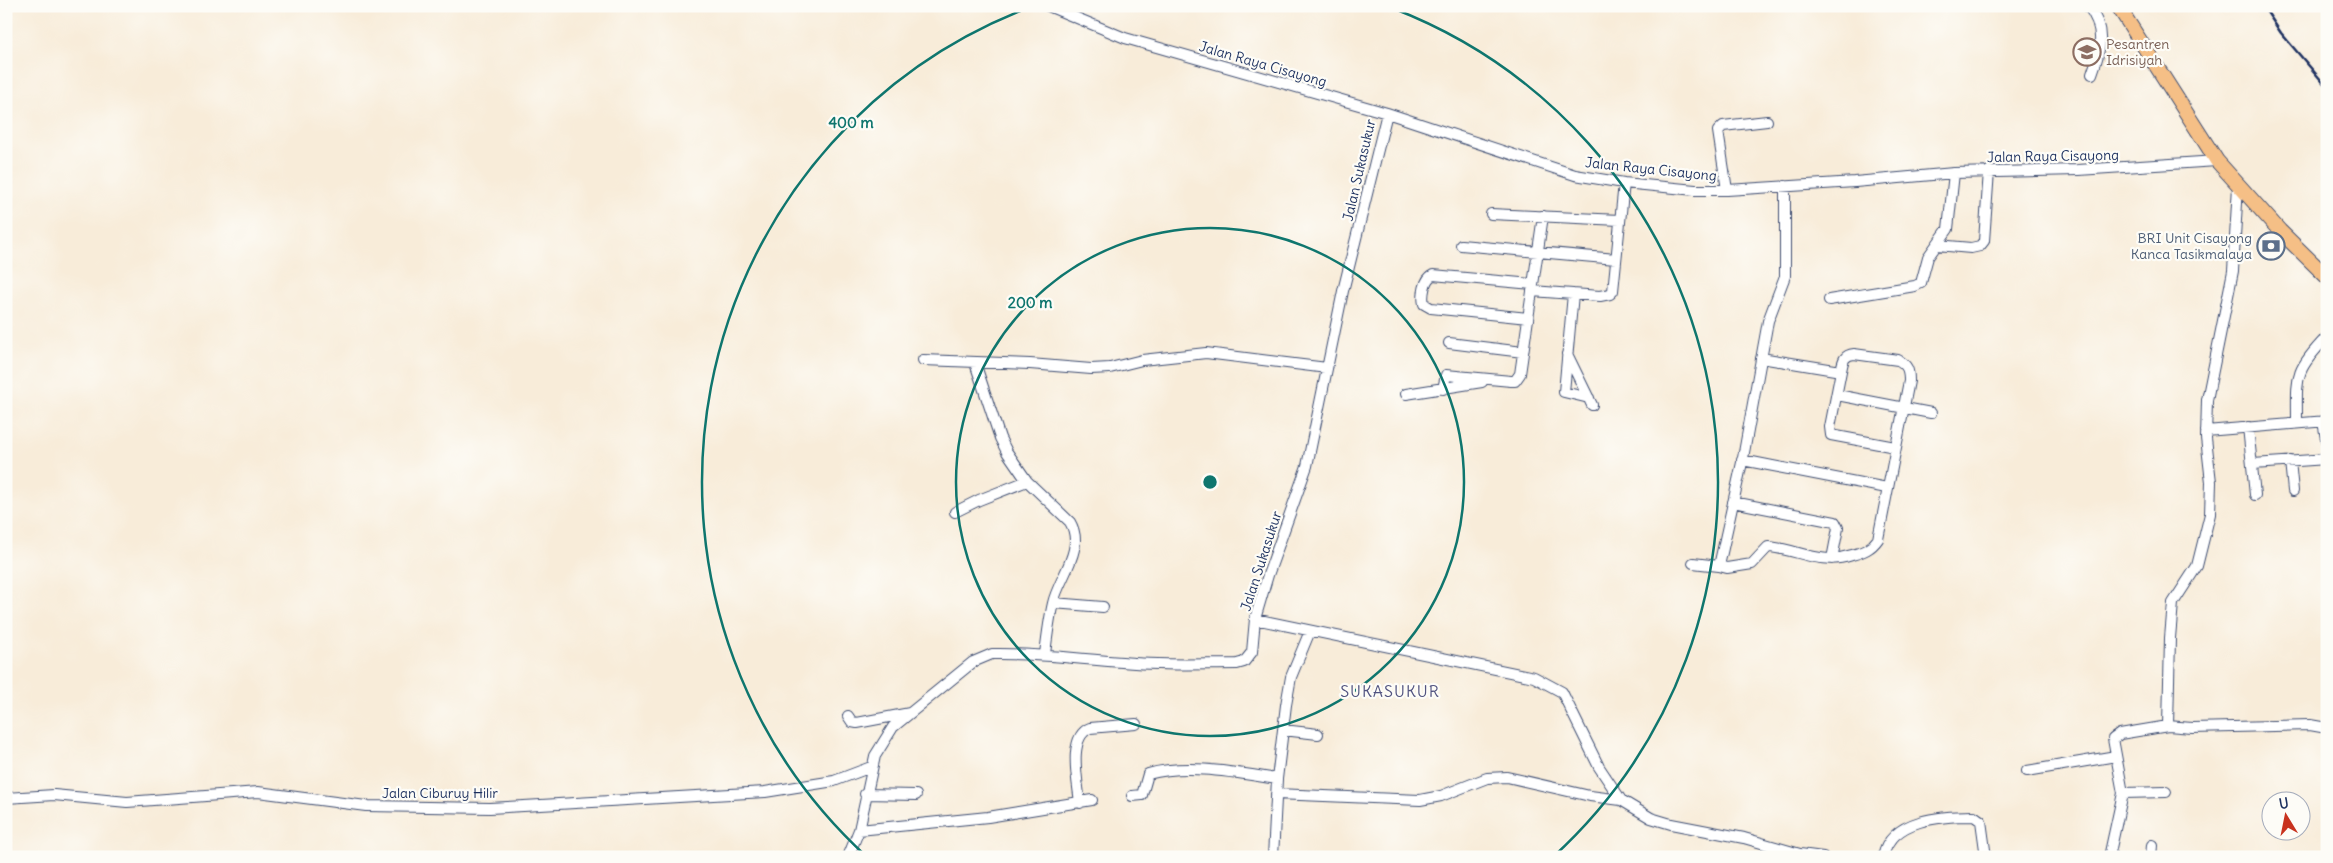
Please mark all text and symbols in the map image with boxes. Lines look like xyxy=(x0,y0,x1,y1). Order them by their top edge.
place label: Pesantren Idrisiyah xyxy=(2106,35,2169,69)
street label: Jalan Raya Cisayong xyxy=(1197,37,1329,91)
school or university icon: Pesantren Idrisiyah xyxy=(2072,37,2102,67)
text: 400 m xyxy=(828,113,874,132)
street label: Jalan Sukasukur xyxy=(1339,117,1380,223)
street label: Jalan Raya Cisayong xyxy=(1987,146,2119,166)
street label: Jalan Raya Cisayong xyxy=(1584,153,1718,185)
place label: BRI Unit Cisayong Kanca Tasikmalaya xyxy=(2131,229,2252,263)
bank icon: BRI Unit Cisayong Kanca Tasikmalaya xyxy=(2256,231,2286,261)
text: 200 m xyxy=(1008,293,1052,312)
centre of rings xyxy=(1201,473,1219,491)
street label: Jalan Sukasukur xyxy=(1236,508,1286,613)
district label: SUKASUKUR xyxy=(1340,681,1440,701)
street label: Jalan Ciburuy Hilir xyxy=(382,784,498,802)
north arrow xyxy=(2260,790,2310,840)
text: U xyxy=(2277,794,2290,813)

